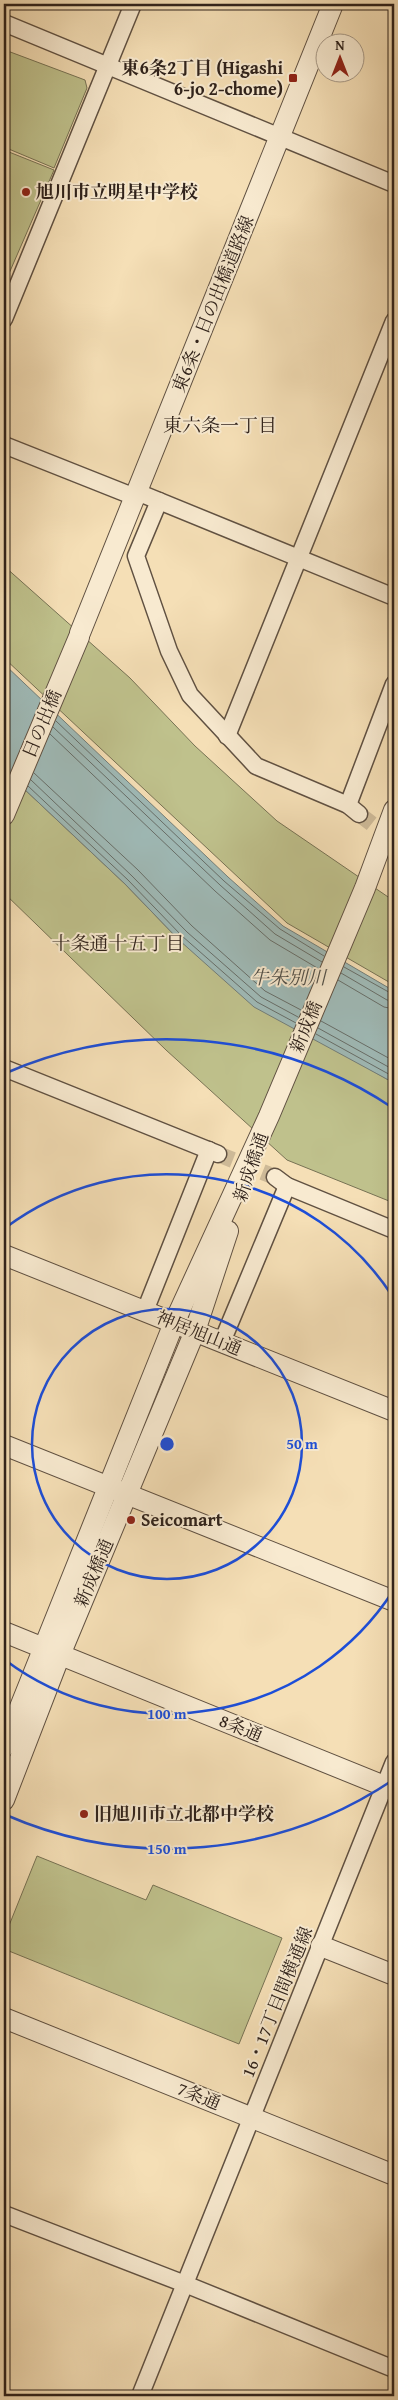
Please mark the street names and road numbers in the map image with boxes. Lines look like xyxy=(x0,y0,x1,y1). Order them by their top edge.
street label: 東6条・日の出橋道路線 xyxy=(165,211,260,396)
street label: 日の出橋 xyxy=(15,685,68,762)
street label: 新成橋 xyxy=(283,997,329,1057)
street label: 新成橋通 xyxy=(226,1128,275,1205)
street label: 神居旭山通 xyxy=(152,1303,246,1362)
street label: 新成橋通 xyxy=(67,1534,120,1611)
street label: 8条通 xyxy=(215,1707,267,1748)
street label: 16・17丁目間横通線 xyxy=(234,1922,319,2081)
street label: 7条通 xyxy=(173,2075,225,2116)

